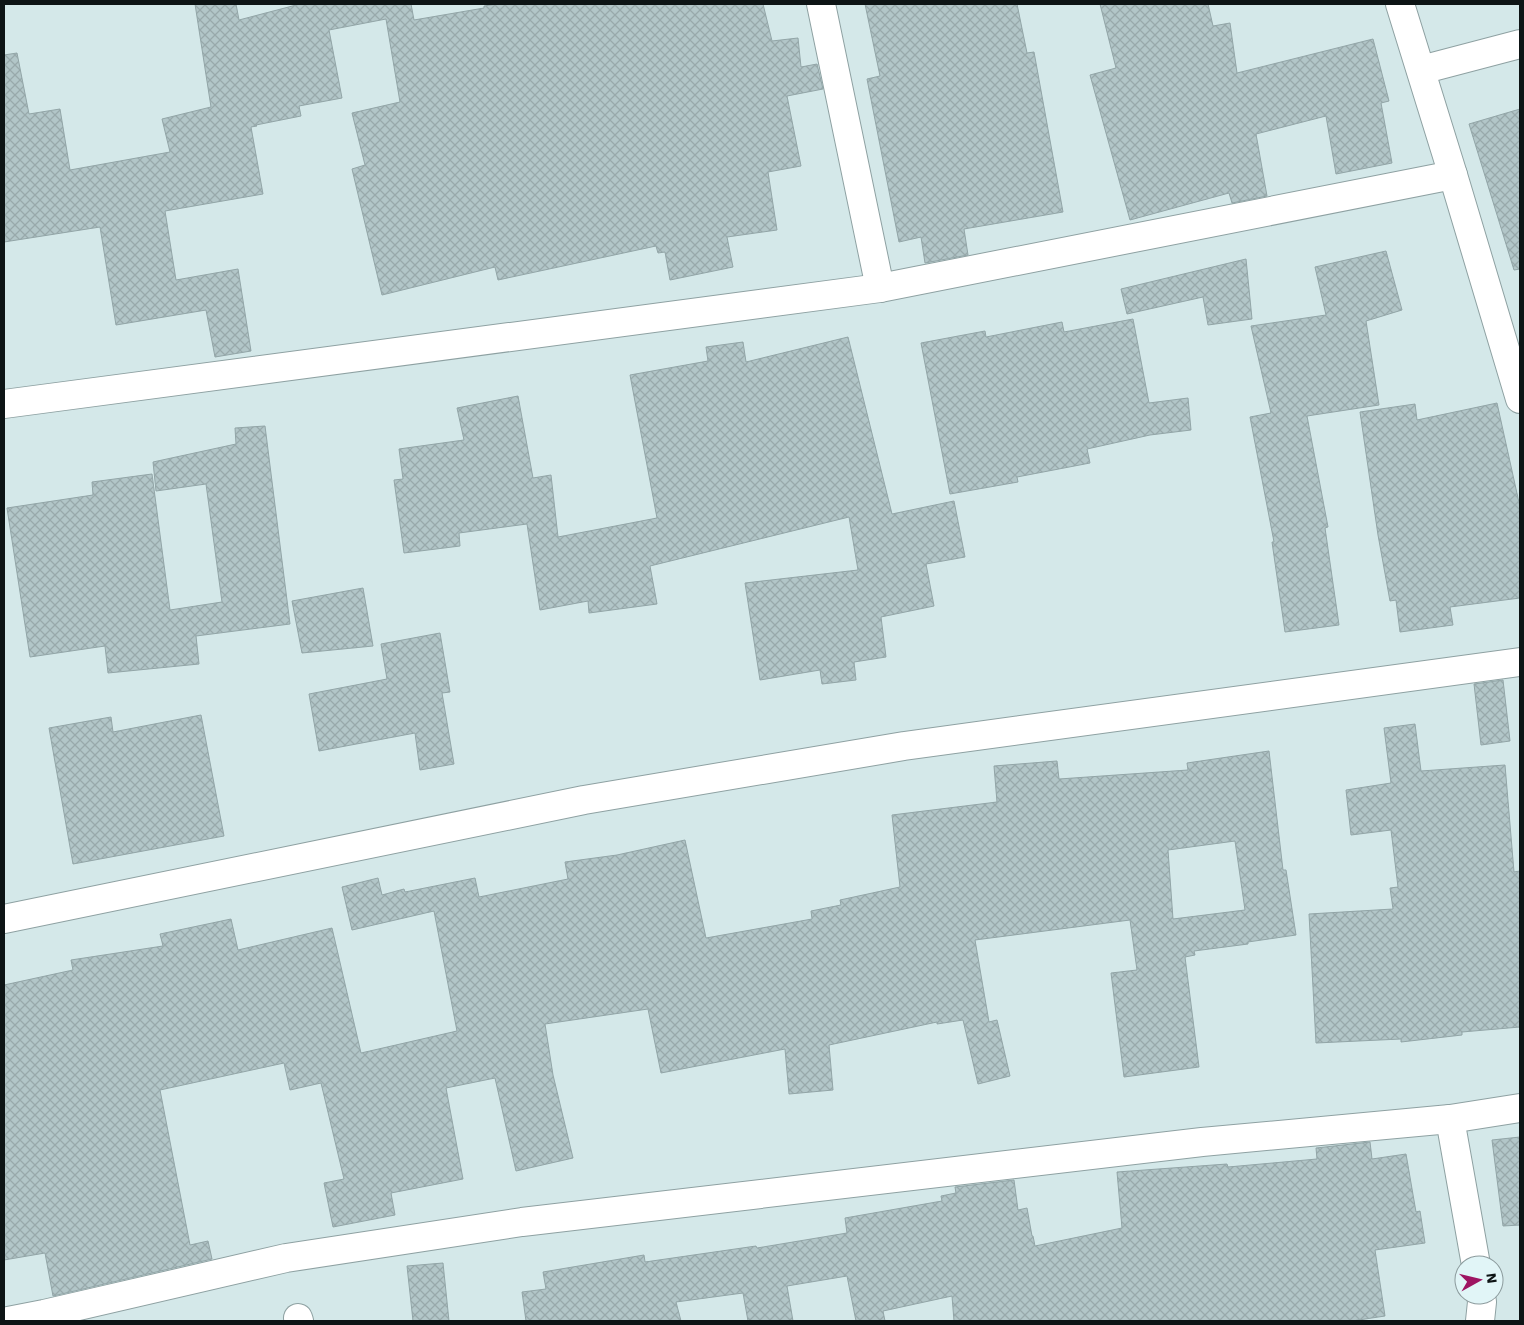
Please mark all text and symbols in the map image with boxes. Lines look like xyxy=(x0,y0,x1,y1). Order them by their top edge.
north arrow xyxy=(1454,1255,1504,1305)
text: N xyxy=(1483,1272,1501,1284)

